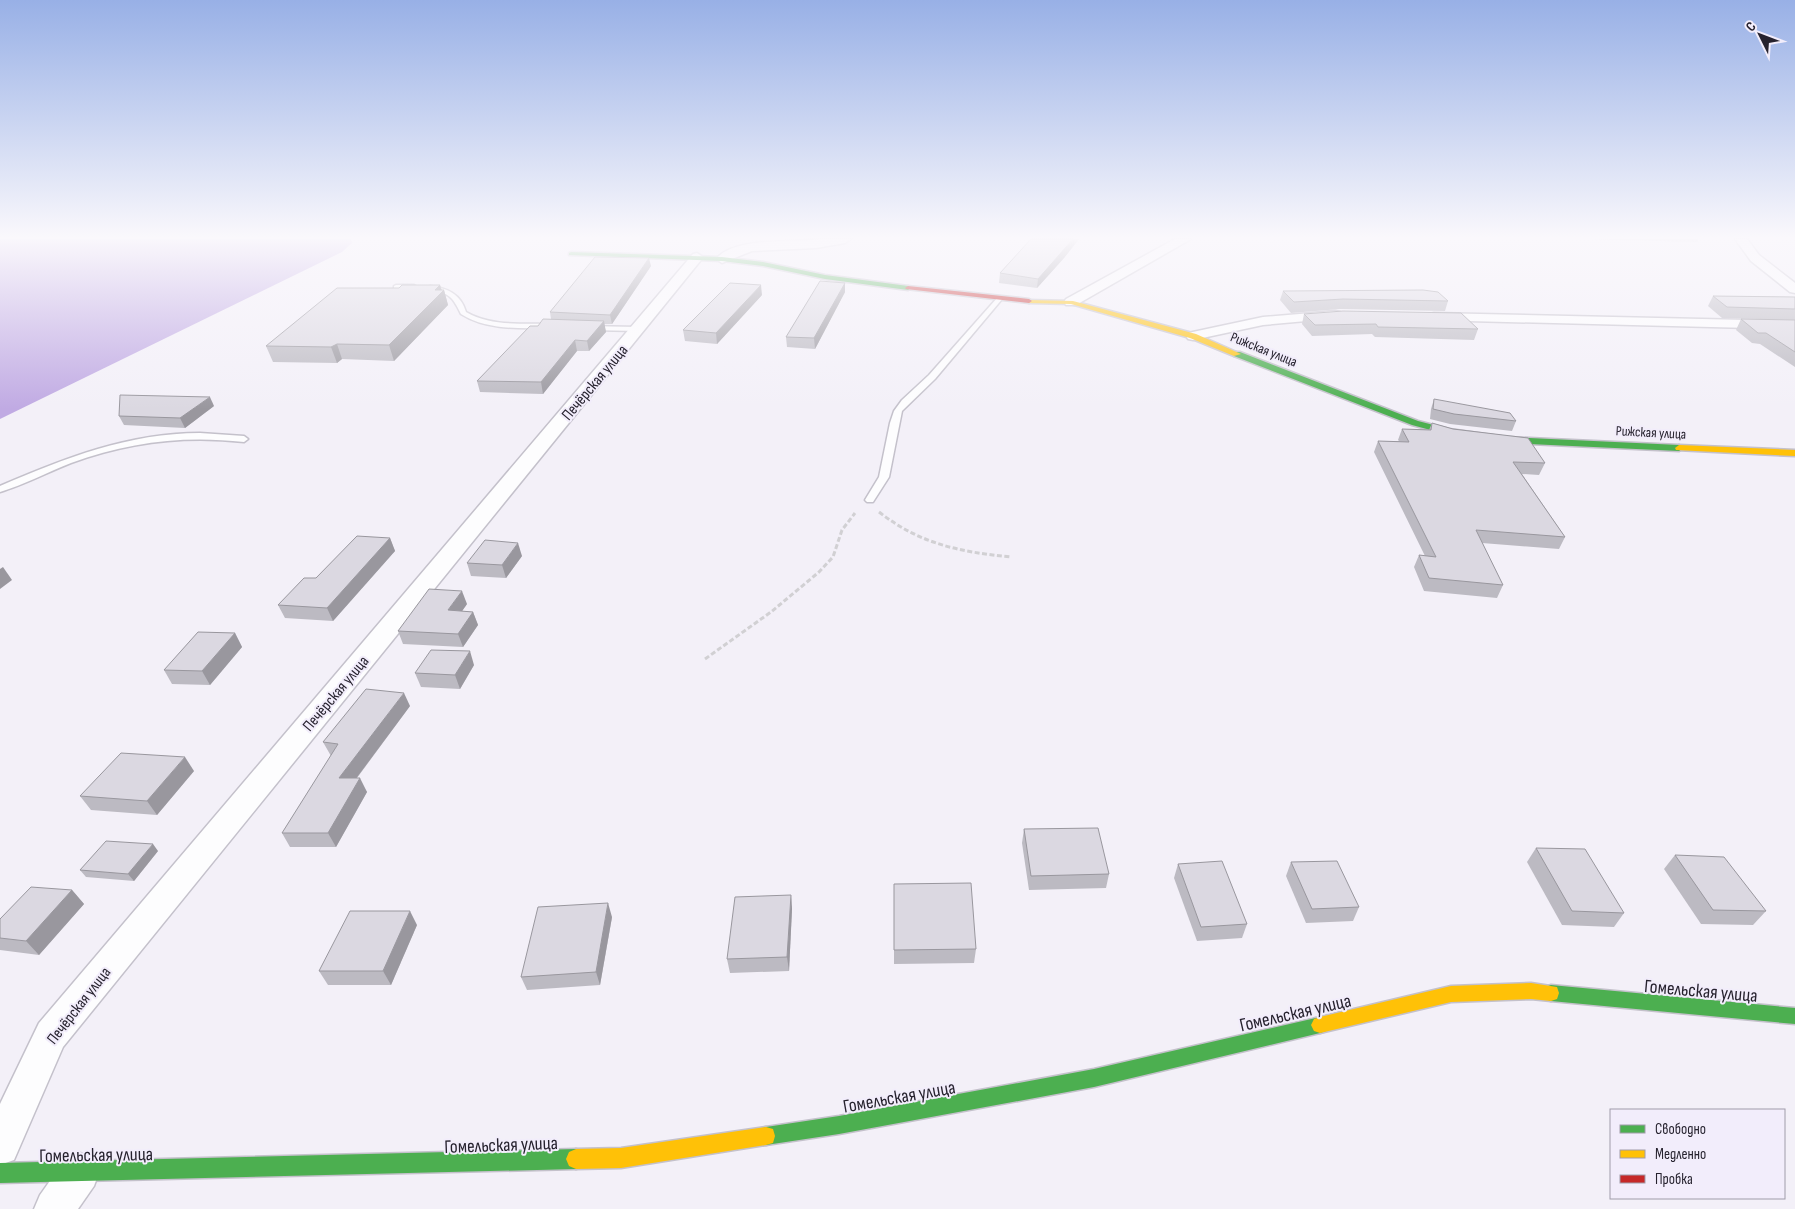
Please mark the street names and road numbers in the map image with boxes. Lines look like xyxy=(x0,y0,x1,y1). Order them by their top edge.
street label: Рижская улица xyxy=(1228,328,1300,371)
street label: Печёрская улица xyxy=(558,341,632,425)
street label: Рижская улица xyxy=(1615,422,1687,443)
street label: Печёрская улица xyxy=(299,652,373,736)
street label: Печёрская улица xyxy=(43,964,115,1048)
street label: Гомельская улица xyxy=(1643,975,1759,1008)
street label: Гомельская улица xyxy=(1237,989,1353,1037)
street label: Гомельская улица xyxy=(841,1076,957,1119)
street label: Гомельская улица xyxy=(444,1132,558,1159)
street label: Гомельская улица xyxy=(39,1143,153,1168)

